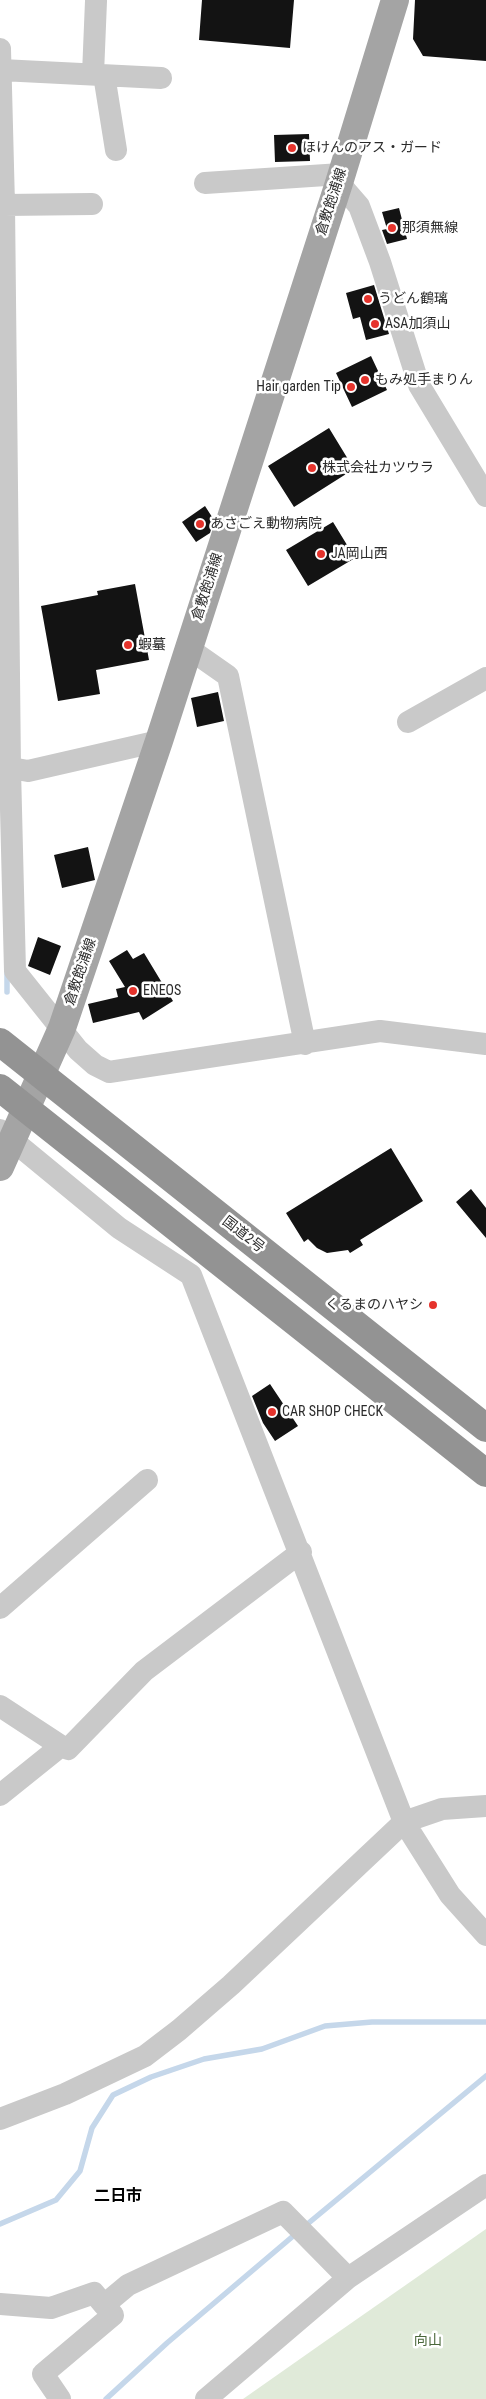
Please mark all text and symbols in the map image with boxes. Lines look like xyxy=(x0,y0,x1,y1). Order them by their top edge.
place label: ほけんのアス・ガード xyxy=(302,140,442,156)
marker: ほけんのアス・ガード xyxy=(286,142,298,154)
street label: 倉敷飽浦線 xyxy=(313,166,351,238)
place label: 那須無線 xyxy=(402,220,458,236)
marker: 那須無線 xyxy=(386,222,398,234)
place label: うどん鶴璃 xyxy=(378,291,448,307)
marker: うどん鶴璃 xyxy=(362,293,374,305)
place label: ASA加須山 xyxy=(385,316,450,332)
marker: ASA加須山 xyxy=(369,318,381,330)
place label: もみ処手まりん xyxy=(375,372,473,388)
marker: もみ処手まりん xyxy=(359,374,371,386)
place label: Hair garden Tip xyxy=(256,379,341,395)
marker: Hair garden Tip xyxy=(345,381,357,393)
place label: 株式会社カツウラ xyxy=(322,460,434,476)
marker: 株式会社カツウラ xyxy=(306,462,318,474)
place label: あさごえ動物病院 xyxy=(210,516,322,532)
marker: あさごえ動物病院 xyxy=(194,518,206,530)
place label: JA岡山西 xyxy=(331,546,388,562)
marker: JA岡山西 xyxy=(315,548,327,560)
street label: 倉敷飽浦線 xyxy=(189,551,227,623)
place label: 蝦蟇 xyxy=(138,637,166,653)
marker: 蝦蟇 xyxy=(122,639,134,651)
street label: 倉敷飽浦線 xyxy=(62,936,100,1008)
place label: ENEOS xyxy=(143,983,181,999)
marker: ENEOS xyxy=(127,985,139,997)
street label: 国道2号 xyxy=(219,1213,267,1257)
place label: くるまのハヤシ xyxy=(325,1297,423,1313)
marker: くるまのハヤシ xyxy=(427,1299,439,1311)
place label: CAR SHOP CHECK xyxy=(282,1404,383,1420)
marker: CAR SHOP CHECK xyxy=(266,1406,278,1418)
district label: 二日市 xyxy=(94,2187,142,2207)
park label: 向山 xyxy=(414,2333,442,2349)

